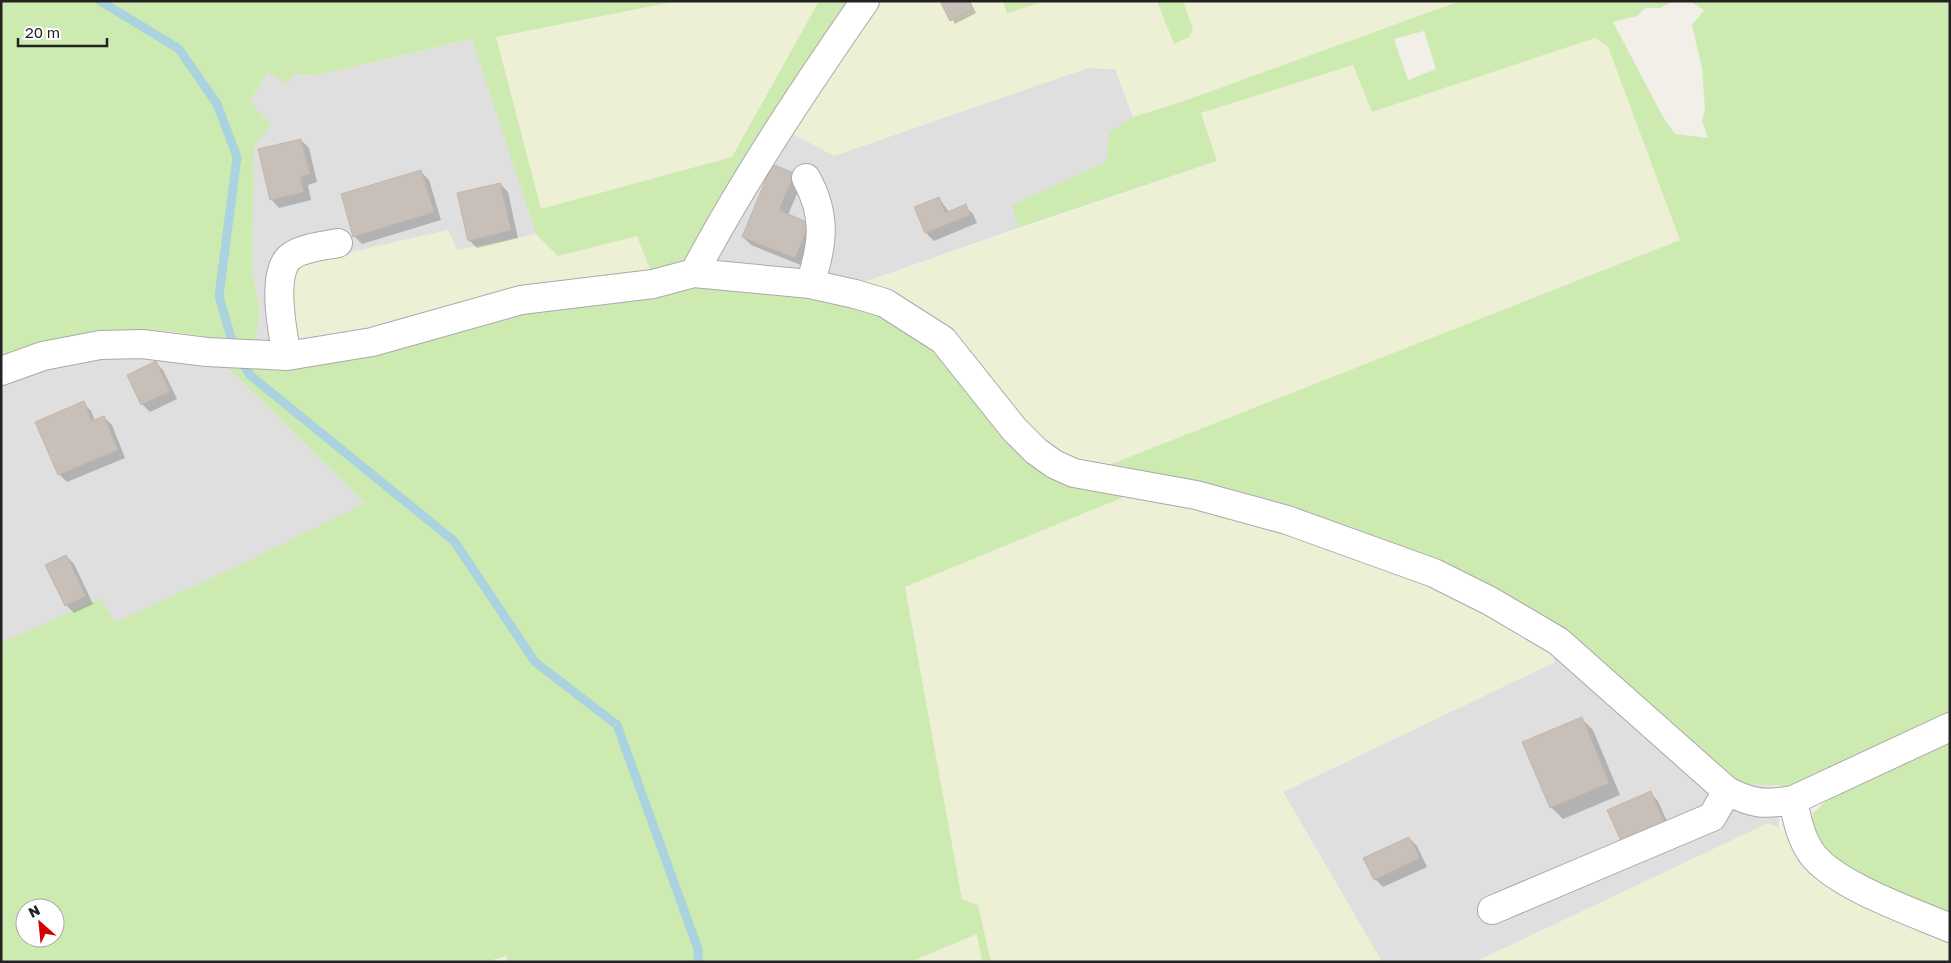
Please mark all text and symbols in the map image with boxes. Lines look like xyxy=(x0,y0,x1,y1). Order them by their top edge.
scale bar xyxy=(18,15,106,47)
text: 20 m xyxy=(25,23,60,41)
north arrow xyxy=(15,898,65,948)
text: N xyxy=(25,901,42,921)

